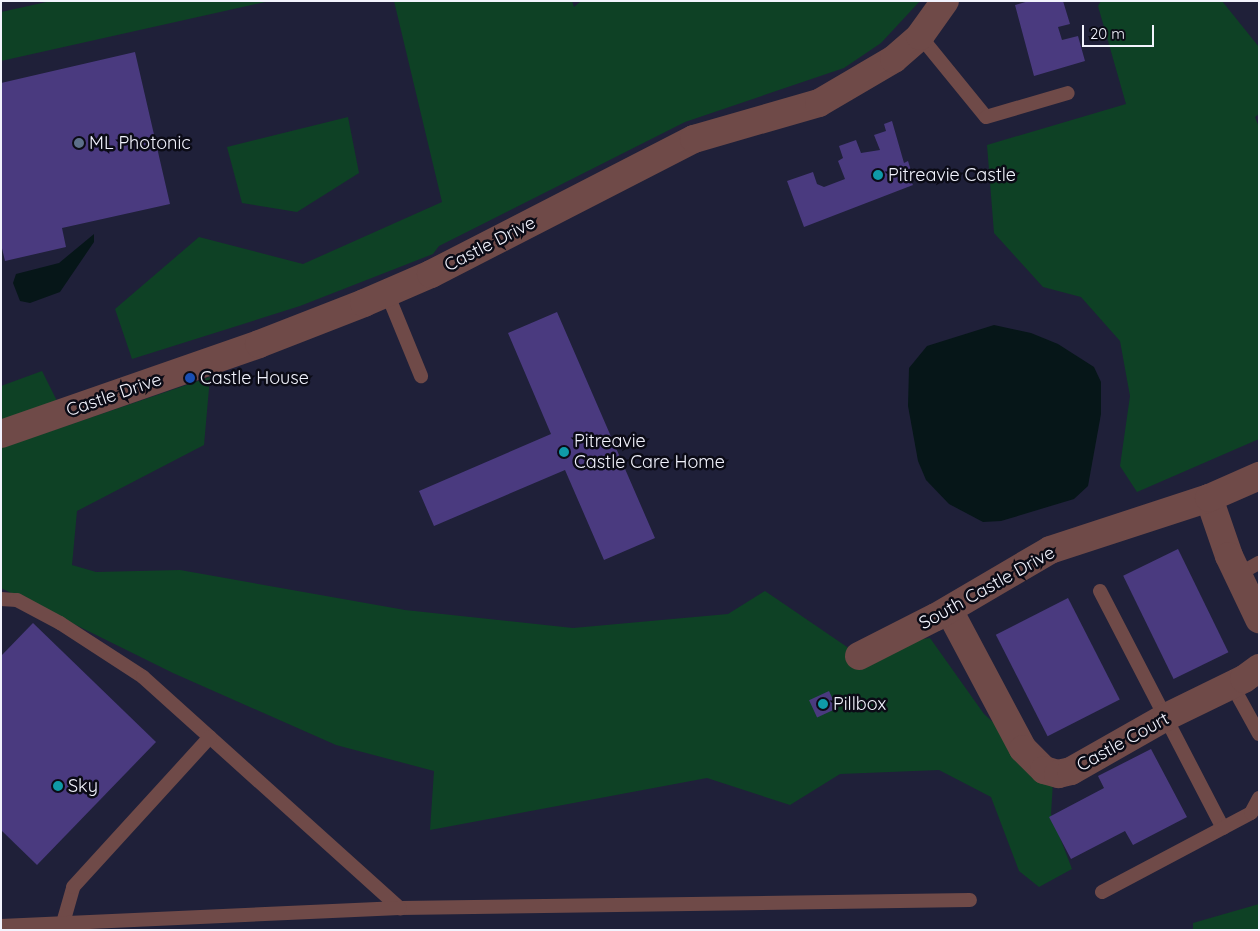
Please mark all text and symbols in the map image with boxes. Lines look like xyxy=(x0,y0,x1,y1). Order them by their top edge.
scale bar xyxy=(1085,15,1158,47)
text: 20 m xyxy=(1090,24,1125,43)
place label: ML Photonic xyxy=(89,132,191,154)
marker: ML Photonic xyxy=(73,137,85,149)
place label: Pitreavie Castle xyxy=(888,164,1016,186)
marker: Pitreavie Castle xyxy=(872,169,884,181)
street label: Castle Drive xyxy=(441,212,539,276)
place label: Castle House xyxy=(200,367,309,389)
street label: Castle Drive xyxy=(63,369,165,421)
marker: Castle House xyxy=(184,372,196,384)
place label: Pitreavie Castle Care Home xyxy=(574,431,725,474)
marker: Pitreavie Castle Care Home xyxy=(558,446,570,458)
street label: South Castle Drive xyxy=(915,542,1059,634)
place label: Pillbox xyxy=(833,693,886,715)
marker: Pillbox xyxy=(817,698,829,710)
street label: Castle Court xyxy=(1073,708,1173,776)
place label: Sky xyxy=(68,775,98,797)
marker: Sky xyxy=(52,780,64,792)

